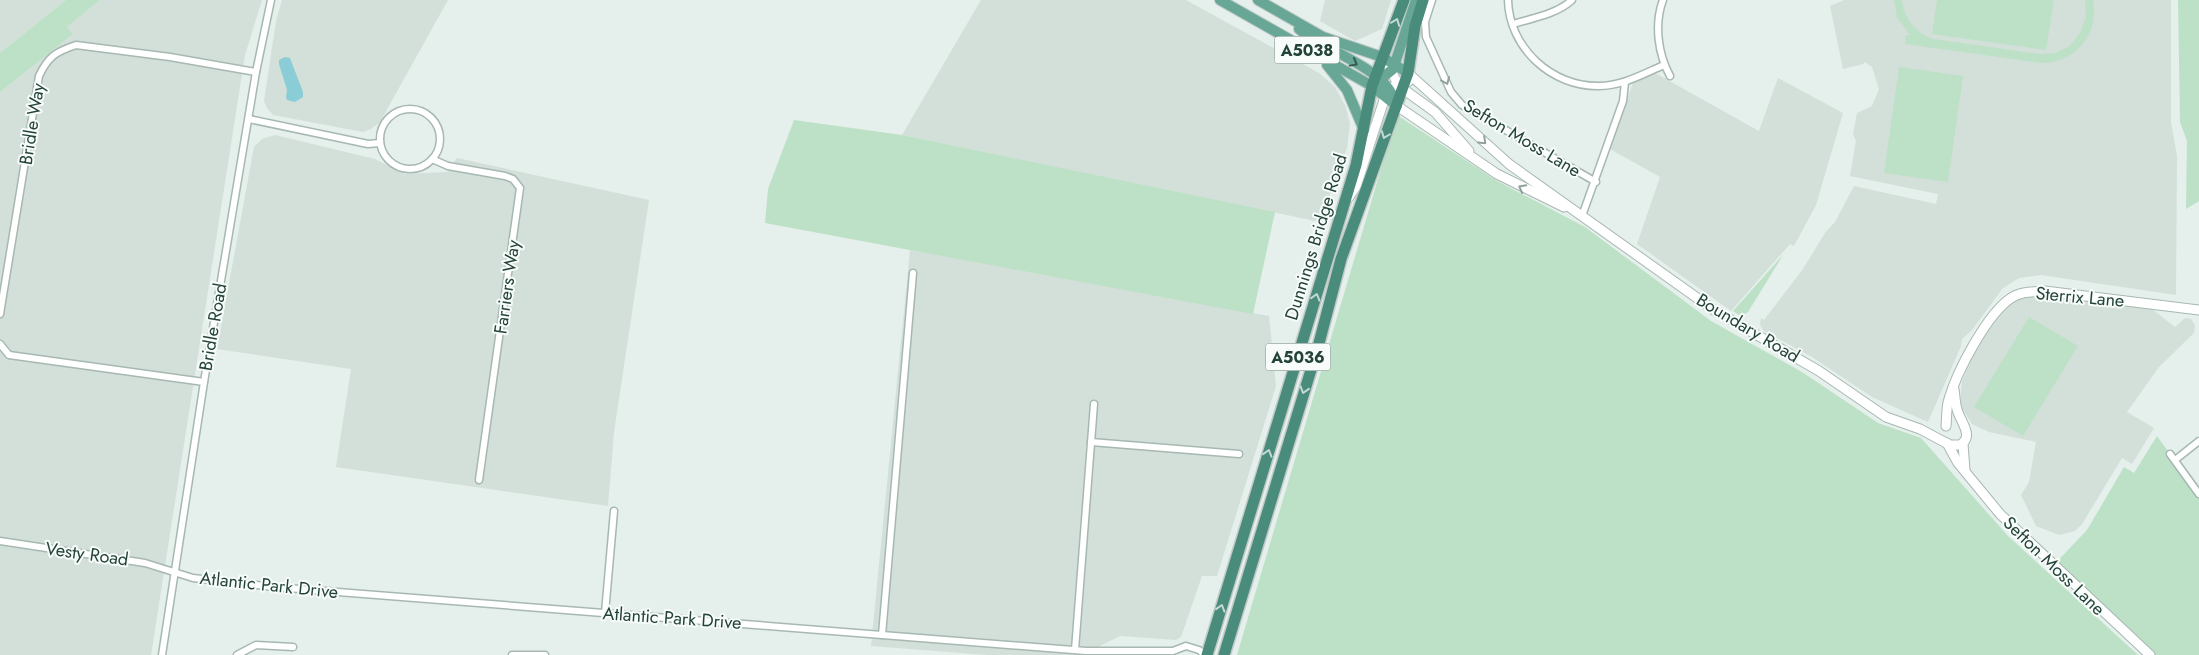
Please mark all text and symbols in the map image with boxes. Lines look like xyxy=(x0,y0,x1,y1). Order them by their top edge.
one-way arrow xyxy=(1389,18,1400,27)
road number: A5038 xyxy=(1274,36,1340,64)
one-way arrow xyxy=(1349,56,1358,66)
one-way arrow xyxy=(1440,76,1450,85)
street label: Bridle Way xyxy=(13,81,51,167)
street label: Sefton Moss Lane xyxy=(1458,93,1586,183)
one-way arrow xyxy=(1381,130,1392,139)
one-way arrow xyxy=(1478,135,1487,144)
street label: Dunnings Bridge Road xyxy=(1278,151,1354,323)
one-way arrow xyxy=(1519,184,1528,194)
street label: Farriers Way xyxy=(488,238,526,336)
street label: Sterrix Lane xyxy=(2035,280,2125,314)
street label: Bridle Road xyxy=(192,281,234,373)
street label: Boundary Road xyxy=(1691,287,1805,369)
one-way arrow xyxy=(1310,294,1320,302)
road number: A5036 xyxy=(1266,344,1330,371)
one-way arrow xyxy=(1300,385,1310,393)
one-way arrow xyxy=(1263,449,1273,457)
street label: Sefton Moss Lane xyxy=(1997,510,2111,622)
street label: Vesty Road xyxy=(44,535,130,573)
street label: Atlantic Park Drive xyxy=(199,565,339,605)
street label: Atlantic Park Drive xyxy=(602,600,742,636)
one-way arrow xyxy=(1216,605,1226,613)

